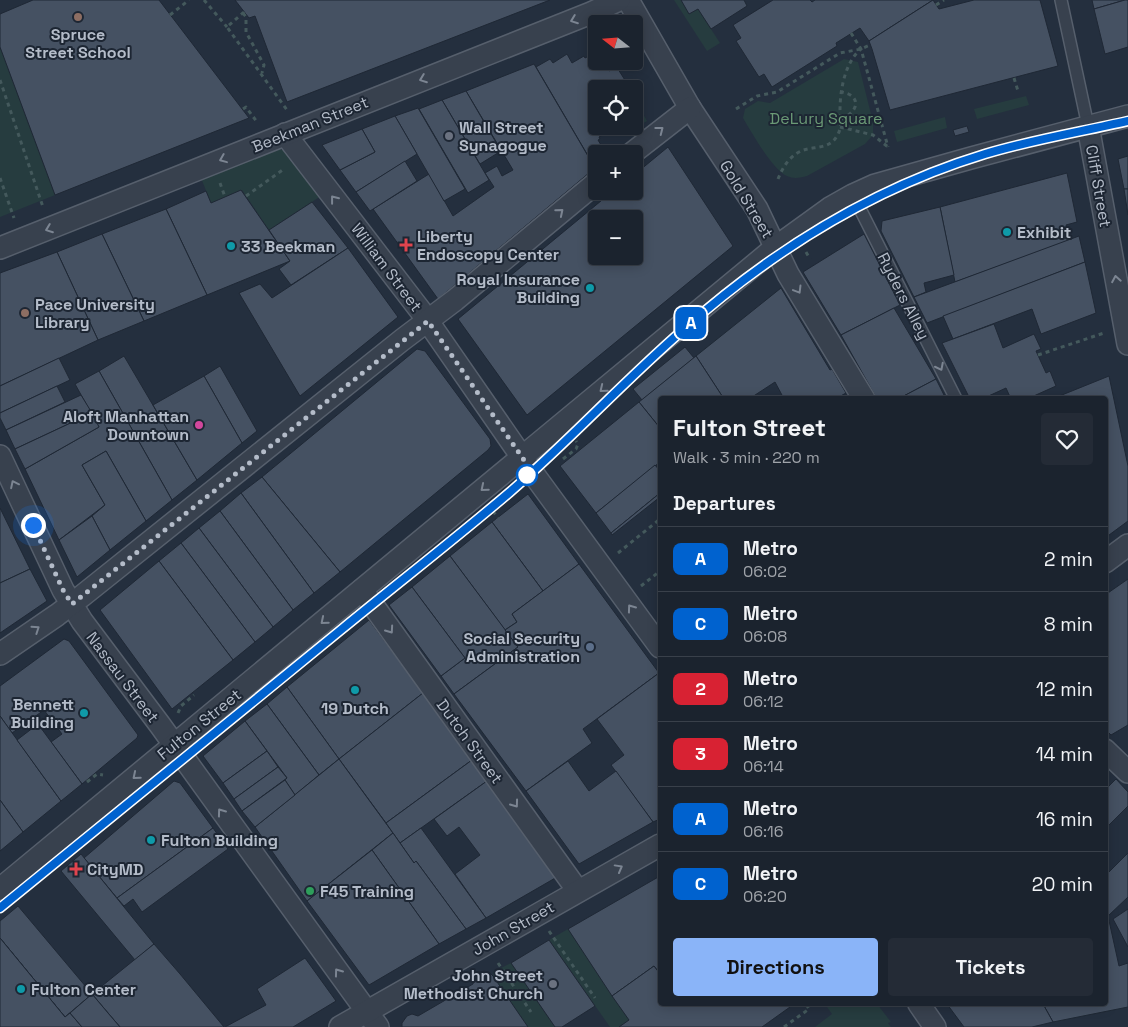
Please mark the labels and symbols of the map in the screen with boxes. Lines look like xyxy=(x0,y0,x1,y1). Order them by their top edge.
marker: Spruce Street School xyxy=(72,11,84,23)
one-way arrow xyxy=(571,14,579,24)
north arrow xyxy=(588,15,642,70)
place label: Spruce Street School xyxy=(25,24,131,63)
one-way arrow xyxy=(419,73,428,83)
street label: Beekman Street xyxy=(249,92,372,157)
park label: DeLury Square xyxy=(770,108,882,129)
place label: Wall Street Synagogue xyxy=(459,117,547,156)
one-way arrow xyxy=(654,127,664,136)
marker: Wall Street Synagogue xyxy=(443,130,455,142)
street label: Cliff Street xyxy=(1081,143,1116,229)
one-way arrow xyxy=(219,152,228,163)
street label: Gold Street xyxy=(715,156,778,242)
one-way arrow xyxy=(331,195,340,204)
one-way arrow xyxy=(555,209,564,218)
street label: William Street xyxy=(346,219,427,316)
place label: Exhibit xyxy=(1017,222,1071,243)
one-way arrow xyxy=(45,223,53,233)
place label: Liberty Endoscopy Center xyxy=(417,226,559,265)
marker: Exhibit xyxy=(1001,226,1013,238)
place label: 33 Beekman xyxy=(241,236,335,257)
marker: Liberty Endoscopy Center xyxy=(399,238,413,252)
marker: 33 Beekman xyxy=(225,240,237,252)
street label: Ryders Alley xyxy=(873,249,934,343)
place label: Royal Insurance Building xyxy=(456,269,580,308)
one-way arrow xyxy=(1111,274,1122,283)
marker: Royal Insurance Building xyxy=(584,282,596,294)
one-way arrow xyxy=(791,285,801,294)
place label: Pace University Library xyxy=(35,294,155,333)
marker: Pace University Library xyxy=(19,307,31,319)
line badge: A xyxy=(675,307,707,339)
one-way arrow xyxy=(934,362,944,371)
one-way arrow xyxy=(600,384,609,392)
place label: Aloft Manhattan Downtown xyxy=(63,406,189,445)
marker: Aloft Manhattan Downtown xyxy=(193,419,205,431)
unlabelled marker xyxy=(516,464,538,486)
one-way arrow xyxy=(10,480,20,489)
one-way arrow xyxy=(481,482,490,490)
your location xyxy=(21,513,46,538)
one-way arrow xyxy=(628,604,637,613)
one-way arrow xyxy=(321,615,330,624)
one-way arrow xyxy=(384,624,393,633)
one-way arrow xyxy=(31,626,40,636)
street label: Nassau Street xyxy=(82,628,164,727)
place label: Social Security Administration xyxy=(463,628,580,667)
marker: Social Security Administration xyxy=(584,641,596,653)
street label: Fulton Street xyxy=(153,684,246,765)
marker: 19 Dutch xyxy=(349,684,361,696)
place label: Bennett Building xyxy=(10,694,74,733)
street label: Dutch Street xyxy=(432,695,507,788)
place label: 19 Dutch xyxy=(321,698,389,719)
marker: Bennett Building xyxy=(78,707,90,719)
one-way arrow xyxy=(133,771,142,779)
one-way arrow xyxy=(510,798,518,807)
one-way arrow xyxy=(218,808,227,818)
place label: Fulton Building xyxy=(161,830,278,851)
marker: Fulton Building xyxy=(145,834,157,846)
place label: CityMD xyxy=(87,859,143,880)
marker: CityMD xyxy=(69,862,83,876)
one-way arrow xyxy=(614,864,623,874)
place label: F45 Training xyxy=(320,881,414,902)
marker: F45 Training xyxy=(304,885,316,897)
street label: John Street xyxy=(468,896,558,960)
place label: John Street Methodist Church xyxy=(404,965,543,1004)
one-way arrow xyxy=(335,969,343,978)
marker: John Street Methodist Church xyxy=(547,978,559,990)
place label: Fulton Center xyxy=(31,979,136,1000)
marker: Fulton Center xyxy=(15,983,27,995)

